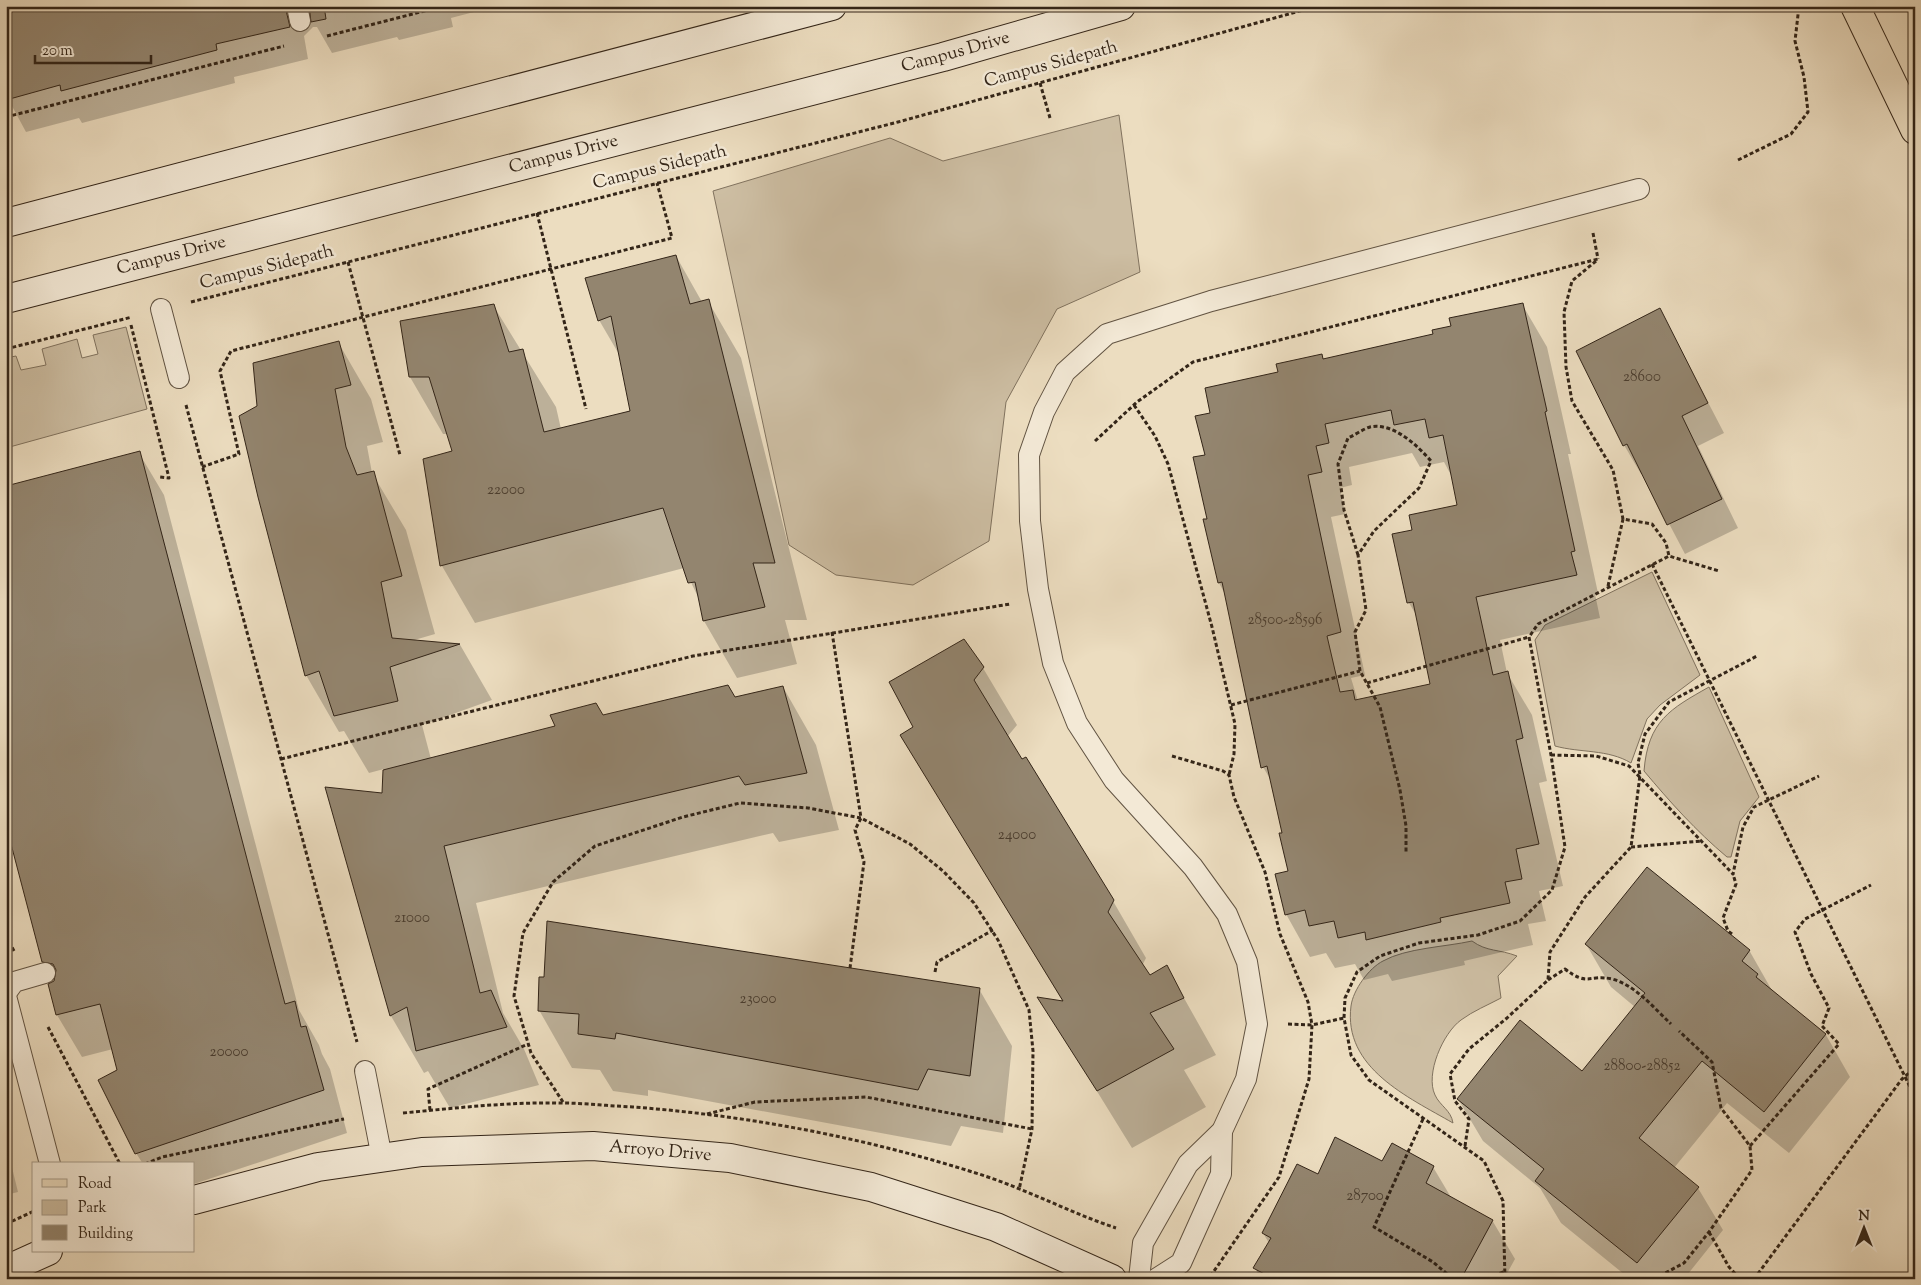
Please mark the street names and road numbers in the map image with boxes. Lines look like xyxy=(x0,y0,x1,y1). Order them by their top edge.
street label: Campus Drive xyxy=(898,25,1013,80)
street label: Campus Sidepath xyxy=(981,35,1121,95)
street label: Campus Drive xyxy=(506,128,621,182)
street label: Campus Sidepath xyxy=(590,139,730,197)
street label: Campus Drive xyxy=(114,230,229,283)
street label: Campus Sidepath xyxy=(197,239,337,297)
street label: Arroyo Drive xyxy=(608,1134,713,1169)

